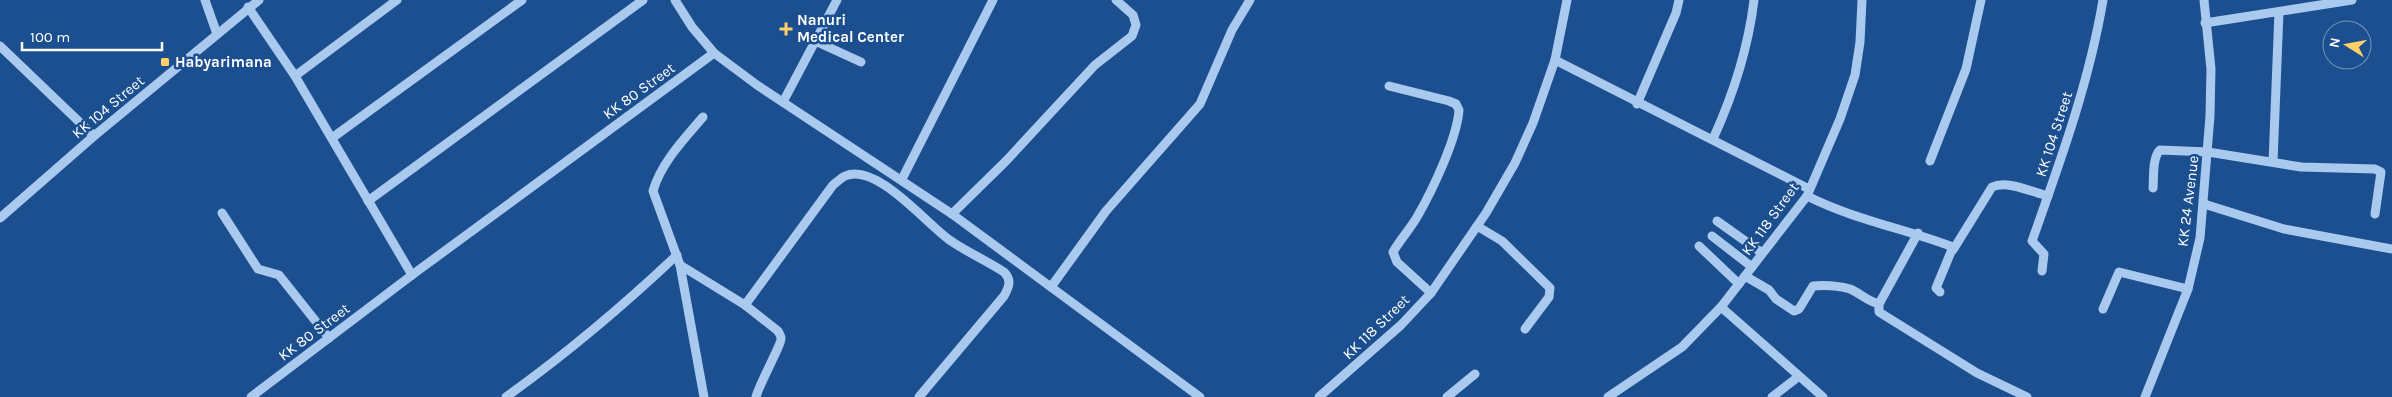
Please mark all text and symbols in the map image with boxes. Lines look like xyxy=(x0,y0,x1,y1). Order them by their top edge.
place label: Nanuri Medical Center xyxy=(797,11,904,46)
scale bar xyxy=(22,20,162,52)
north arrow xyxy=(2322,20,2372,70)
marker: Nanuri Medical Center xyxy=(779,22,793,36)
text: 100 m xyxy=(30,28,70,46)
text: N xyxy=(2325,36,2344,49)
place label: Habyarimana xyxy=(175,53,272,71)
marker: Habyarimana xyxy=(159,56,171,68)
street label: KK 80 Street xyxy=(599,59,679,123)
street label: KK 104 Street xyxy=(68,71,148,142)
street label: KK 104 Street xyxy=(2032,89,2076,179)
street label: KK 24 Avenue xyxy=(2173,154,2203,248)
street label: KK 118 Street xyxy=(1738,179,1803,259)
street label: KK 118 Street xyxy=(1339,291,1413,363)
street label: KK 80 Street xyxy=(275,299,353,365)

